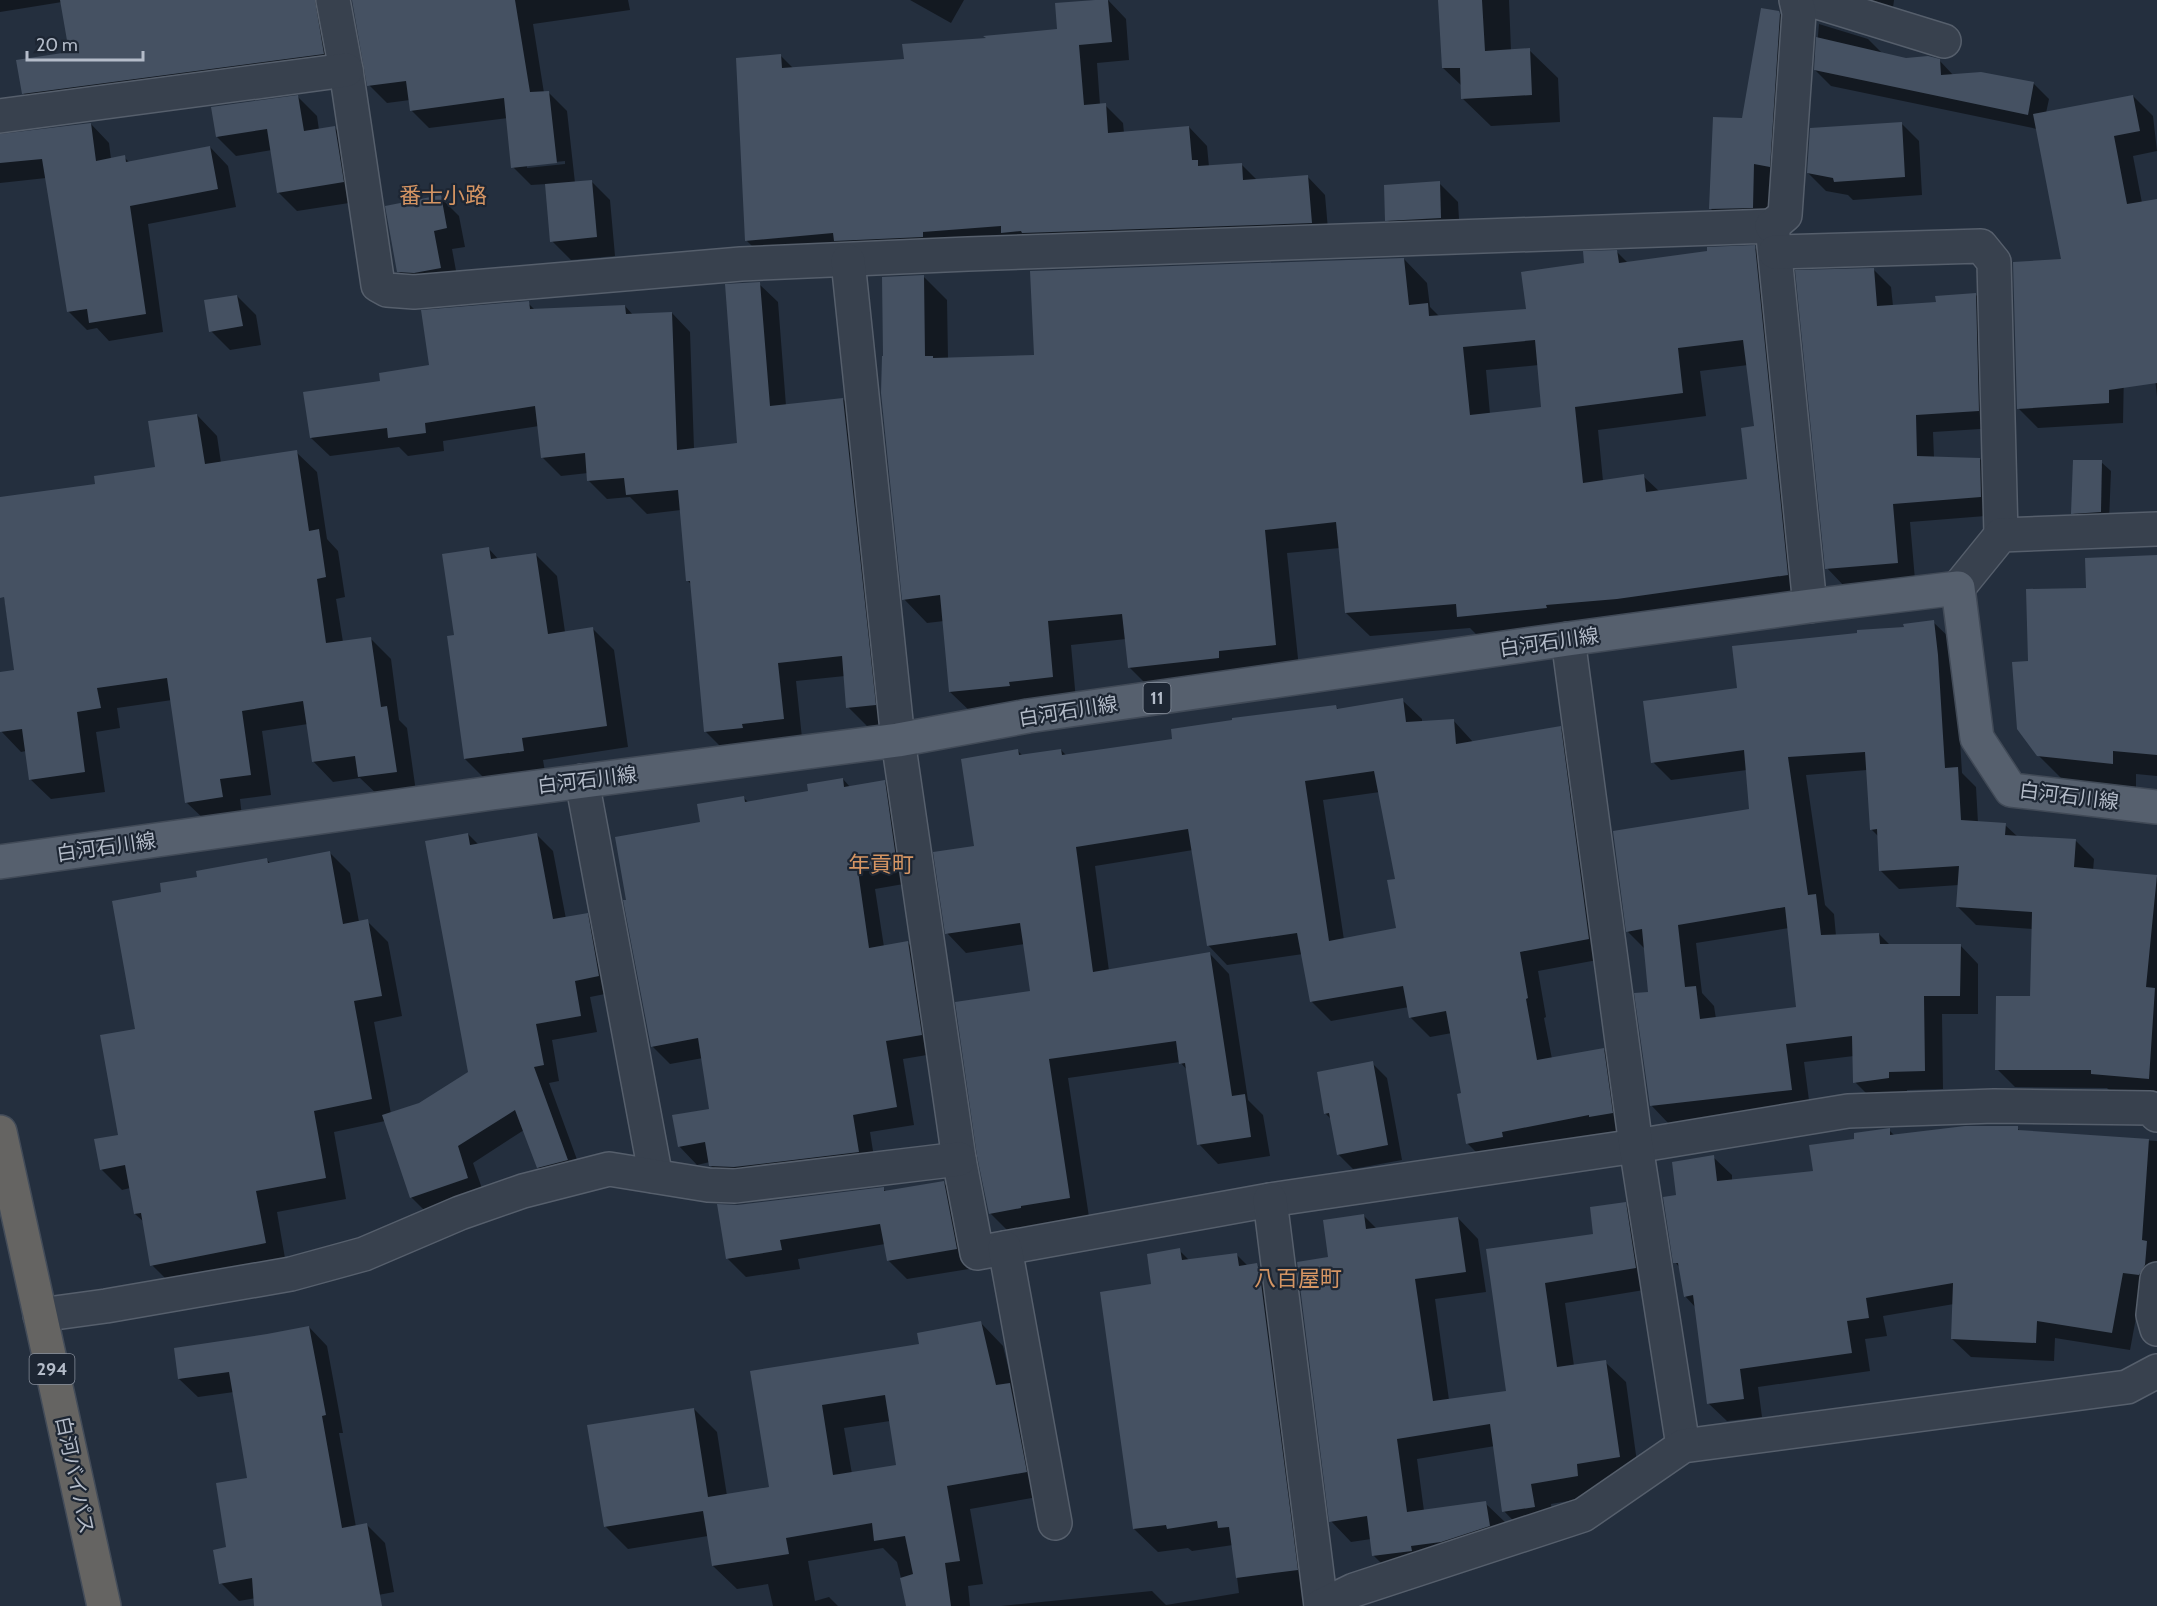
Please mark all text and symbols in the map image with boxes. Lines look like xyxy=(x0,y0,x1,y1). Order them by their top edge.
scale bar xyxy=(27,24,142,62)
text: 20 m xyxy=(36,34,78,56)
district label: 番士小路 xyxy=(399,182,487,209)
street label: 白河石川線 xyxy=(1498,623,1600,661)
road number: 11 xyxy=(1144,683,1170,713)
street label: 白河石川線 xyxy=(1017,691,1119,731)
street label: 白河石川線 xyxy=(536,762,638,798)
street label: 白河石川線 xyxy=(2018,778,2120,814)
street label: 白河石川線 xyxy=(55,828,157,866)
district label: 年貢町 xyxy=(848,851,914,878)
district label: 八百屋町 xyxy=(1254,1265,1342,1292)
road number: 294 xyxy=(29,1354,74,1384)
street label: 白河バイパス xyxy=(51,1414,99,1536)

